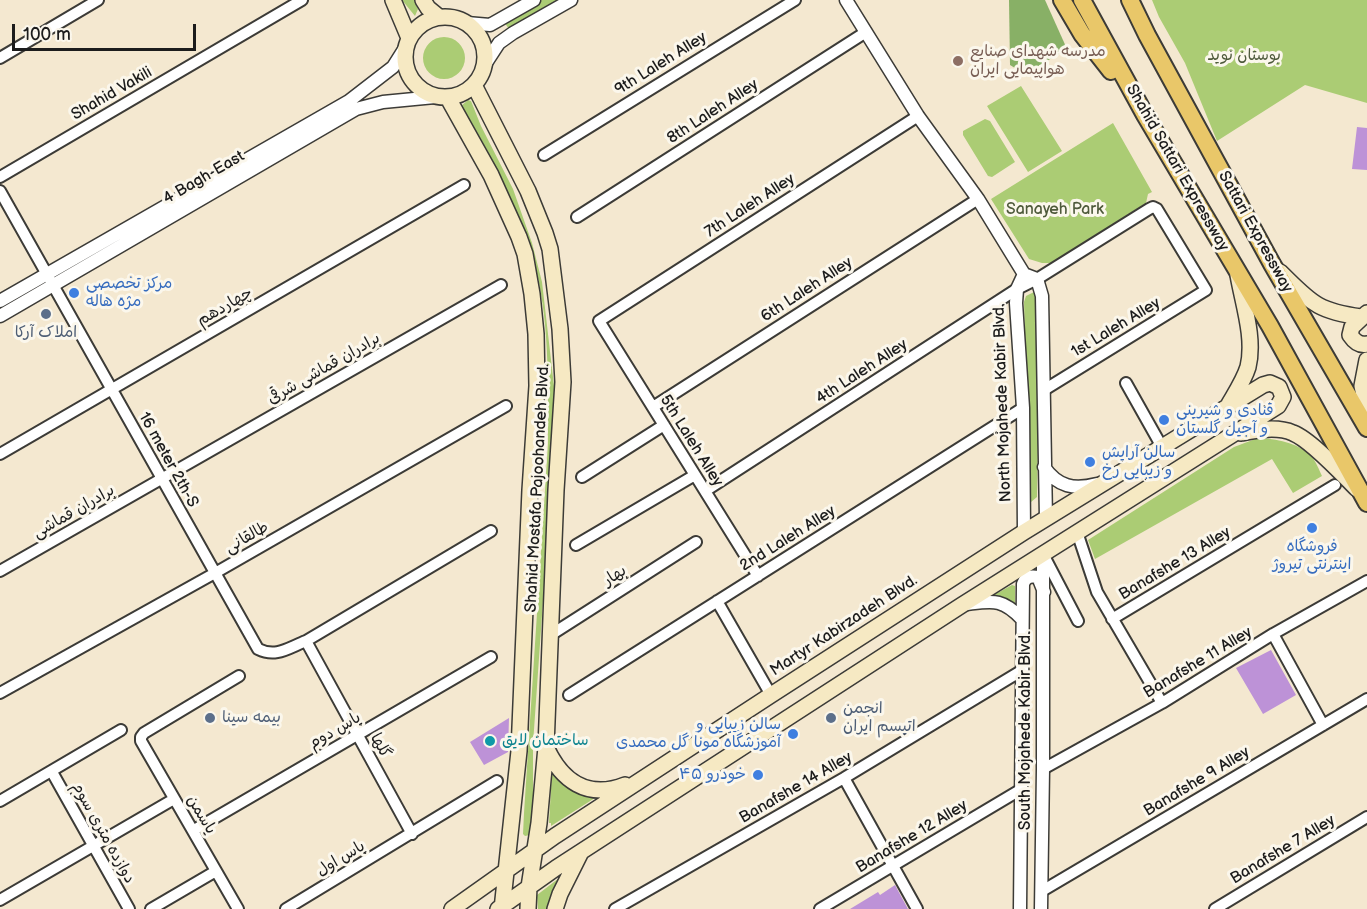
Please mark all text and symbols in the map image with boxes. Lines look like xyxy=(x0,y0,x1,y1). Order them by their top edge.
scale bar xyxy=(15,12,200,50)
text: 100 m xyxy=(23,24,71,45)
street label: 9th Laleh Alley xyxy=(612,28,710,100)
place label: مدرسه شهدای صنایع هواپیمایی ایران xyxy=(970,42,1106,80)
park label: بوستان نوید xyxy=(1207,46,1281,66)
marker: مدرسه شهدای صنایع هواپیمایی ایران xyxy=(951,54,965,68)
street label: Shahid Vakili xyxy=(68,63,156,125)
street label: 8th Laleh Alley xyxy=(664,75,762,149)
street label: Shahid Sattari Expressway xyxy=(1121,81,1233,255)
street label: 4 Bagh-East xyxy=(160,147,248,209)
street label: Sattari Expressway xyxy=(1214,168,1296,296)
street label: 7th Laleh Alley xyxy=(702,170,798,242)
park label: Sanayeh Park xyxy=(1006,200,1104,220)
street label: 6th Laleh Alley xyxy=(758,253,856,327)
place label: مرکز تخصصی مژه هاله xyxy=(86,274,172,312)
street label: چهاردهم xyxy=(194,283,256,331)
marker: مرکز تخصصی مژه هاله xyxy=(67,286,81,300)
street label: 1st Laleh Alley xyxy=(1068,294,1164,362)
street label: North Mojahede Kabir Blvd. xyxy=(990,304,1016,502)
marker: املاک آرکا xyxy=(39,307,53,321)
place label: املاک آرکا xyxy=(15,323,77,343)
street label: برادران قماشی شرقی xyxy=(264,329,384,409)
street label: 4th Laleh Alley xyxy=(813,335,911,409)
street label: Shahid Mostafa Pajoohandeh Blvd. xyxy=(522,363,554,613)
street label: 5th Laleh Alley xyxy=(655,392,727,490)
place label: قنادی و شیرینی و آجیل گلستان xyxy=(1176,401,1274,439)
street label: 16 meter 2th-S xyxy=(134,409,202,511)
marker: قنادی و شیرینی و آجیل گلستان xyxy=(1157,413,1171,427)
place label: سالن آرایش و زیبایی رخ xyxy=(1102,443,1175,481)
marker: سالن آرایش و زیبایی رخ xyxy=(1083,455,1097,469)
street label: برادران قماشی xyxy=(30,481,118,543)
street label: 2nd Laleh Alley xyxy=(737,502,839,576)
street label: طالقانی xyxy=(222,518,272,558)
marker: فروشگاه اینترنتی تیروژ xyxy=(1305,521,1319,535)
street label: Banafshe 13 Alley xyxy=(1116,523,1234,605)
place label: فروشگاه اینترنتی تیروژ xyxy=(1273,537,1351,575)
street label: بهار xyxy=(600,561,630,591)
street label: Martyr Kabirzadeh Blvd. xyxy=(767,571,921,681)
street label: Banafshe 11 Alley xyxy=(1140,623,1256,703)
street label: South Mojahede Kabir Blvd. xyxy=(1016,632,1036,830)
place label: انجمن اتیسم ایران xyxy=(843,699,916,737)
place label: بیمه سینا xyxy=(222,708,281,728)
street label: یاس دوم xyxy=(305,708,365,754)
marker: بیمه سینا xyxy=(203,711,217,725)
marker: انجمن اتیسم ایران xyxy=(824,711,838,725)
place label: سالن زیبایی و آموزشگاه مونا گل محمدی xyxy=(616,715,781,753)
marker: سالن زیبایی و آموزشگاه مونا گل محمدی xyxy=(786,727,800,741)
street label: گلها xyxy=(365,730,395,762)
place label: ساختمان لایق xyxy=(502,731,589,751)
marker: ساختمان لایق xyxy=(483,734,497,748)
street label: Banafshe 9 Alley xyxy=(1141,743,1253,821)
street label: Banafshe 14 Alley xyxy=(736,748,856,828)
place label: خودرو ۴۵ xyxy=(679,765,746,785)
marker: خودرو ۴۵ xyxy=(751,768,765,782)
street label: دوازده متری سوم xyxy=(67,779,139,887)
street label: یاسمن xyxy=(182,792,220,838)
street label: Banafshe 12 Alley xyxy=(853,796,971,878)
street label: Banafshe 7 Alley xyxy=(1227,811,1339,889)
street label: یاس اول xyxy=(313,837,369,881)

